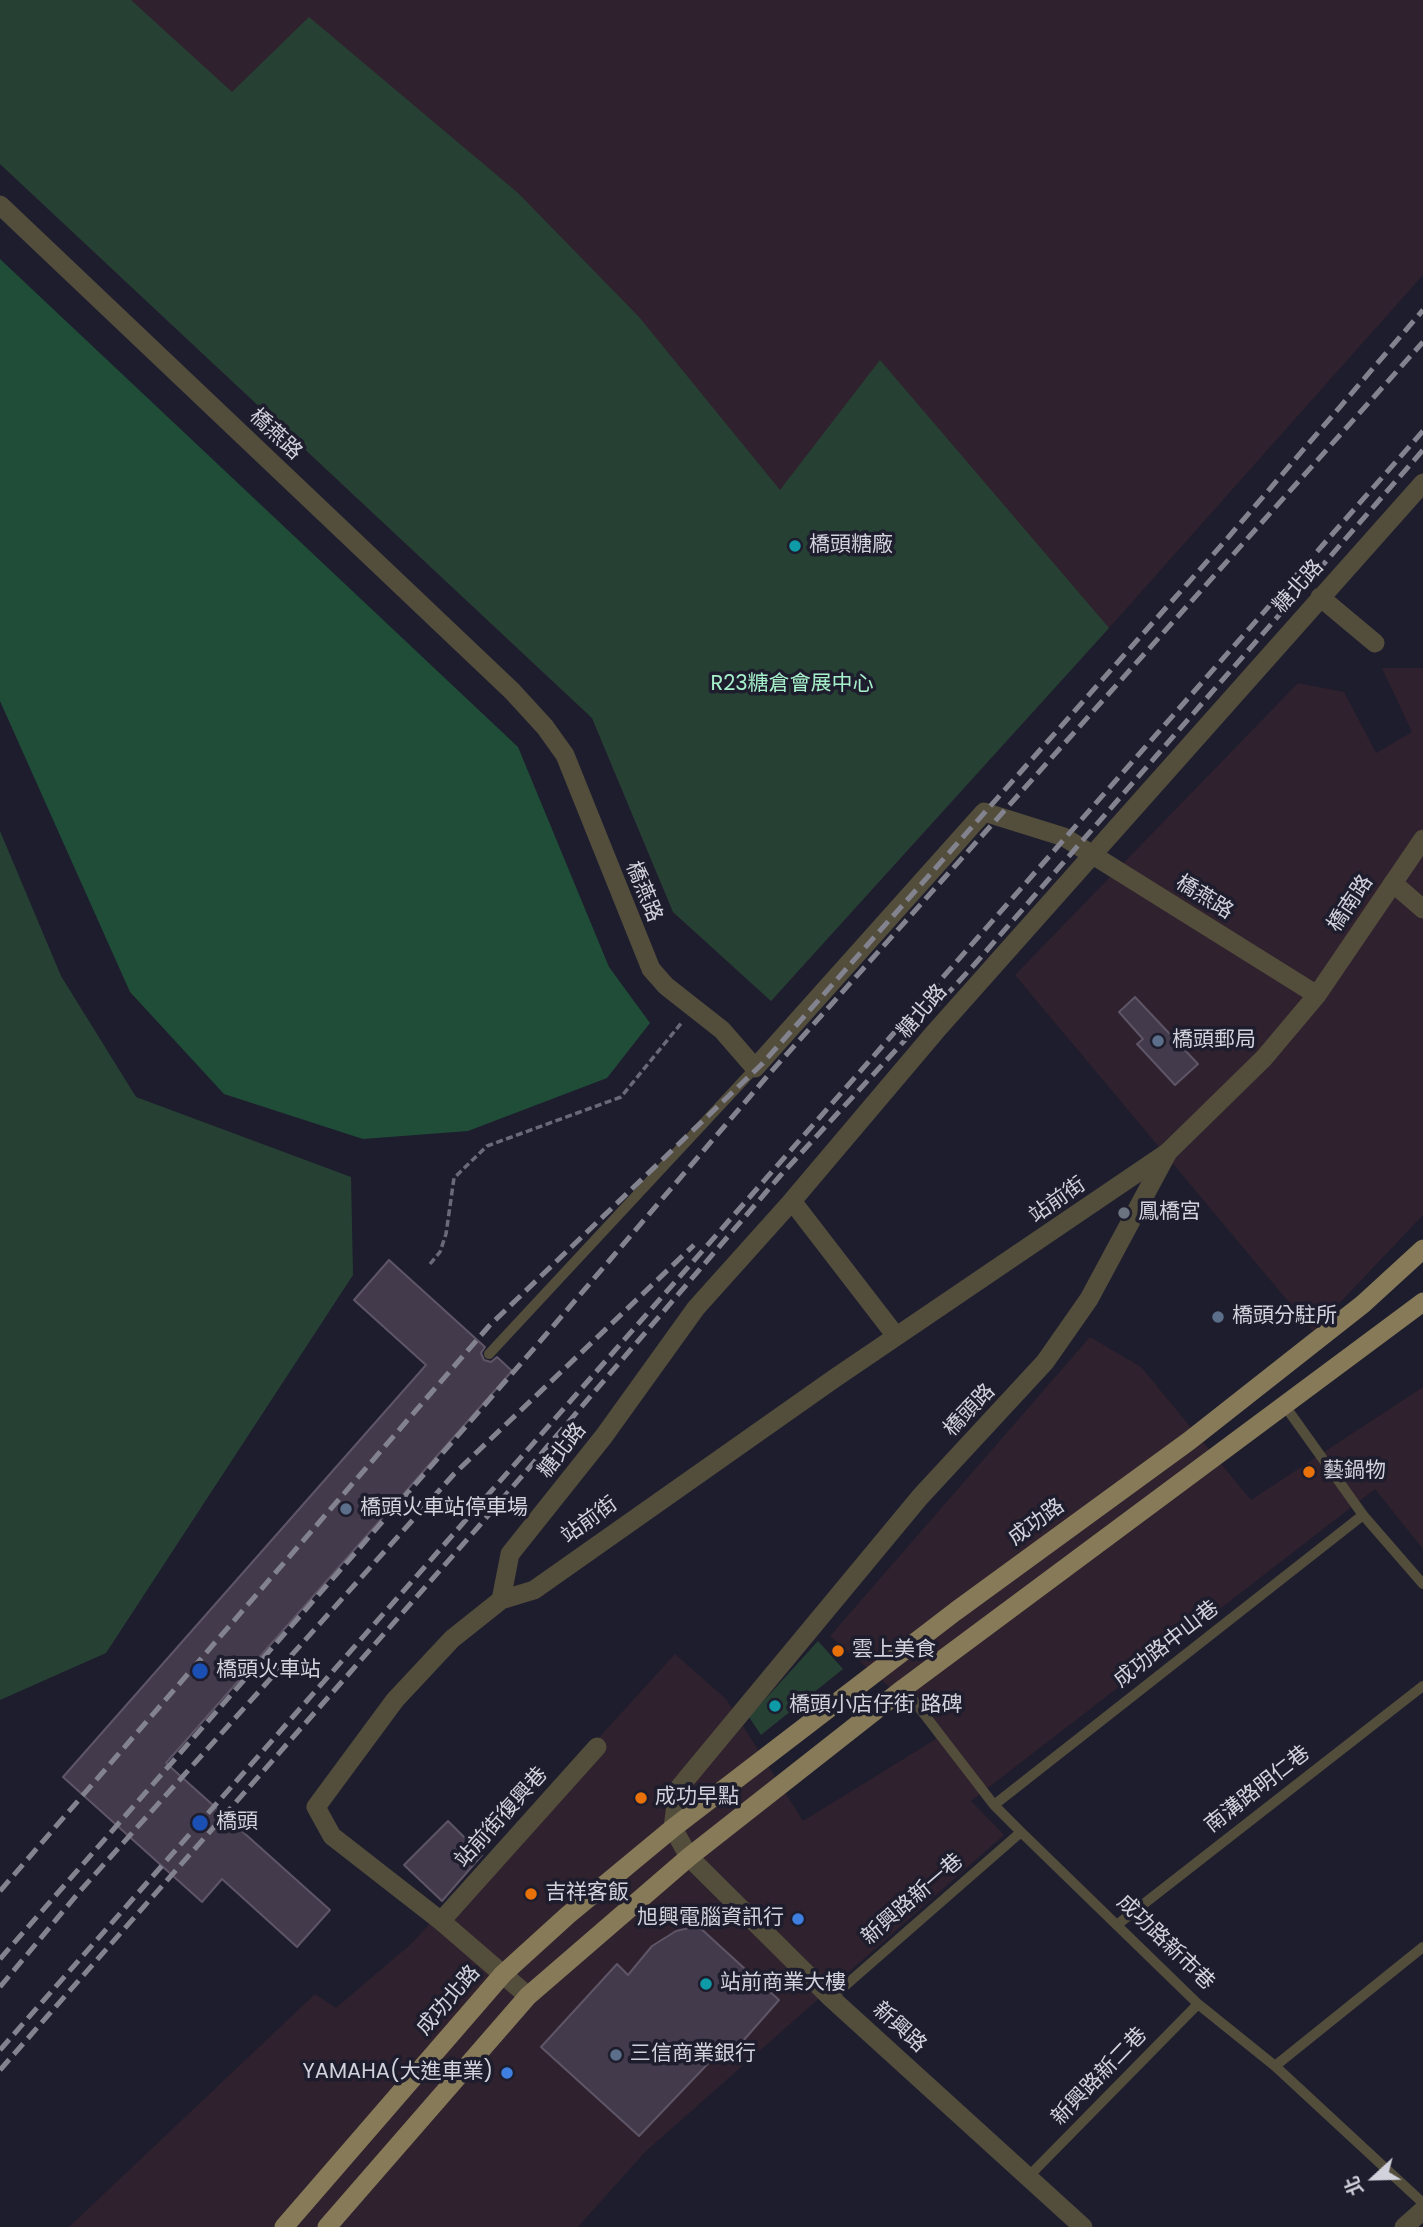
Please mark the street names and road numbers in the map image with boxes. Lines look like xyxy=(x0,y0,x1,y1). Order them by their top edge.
street label: 橋燕路 xyxy=(243,404,307,466)
street label: 糖北路 xyxy=(1269,555,1329,619)
street label: 橋燕路 xyxy=(620,858,666,926)
street label: 橋燕路 xyxy=(1171,871,1237,925)
street label: 橋南路 xyxy=(1323,871,1379,937)
street label: 糖北路 xyxy=(893,980,953,1044)
street label: 站前街 xyxy=(1025,1173,1091,1229)
street label: 橋頭路 xyxy=(939,1380,1001,1442)
street label: 糖北路 xyxy=(534,1418,592,1484)
street label: 站前街 xyxy=(557,1492,623,1550)
street label: 成功路 xyxy=(1004,1494,1070,1552)
street label: 成功路中山巷 xyxy=(1110,1596,1224,1694)
street label: 南溝路明仁巷 xyxy=(1201,1741,1315,1839)
street label: 站前街復興巷 xyxy=(450,1763,554,1873)
street label: 新興路新一巷 xyxy=(857,1849,969,1951)
street label: 成功路新市巷 xyxy=(1111,1890,1219,1996)
street label: 成功北路 xyxy=(412,1961,486,2041)
street label: 新興路 xyxy=(867,1998,931,2058)
street label: 新興路新二巷 xyxy=(1047,2023,1153,2131)

